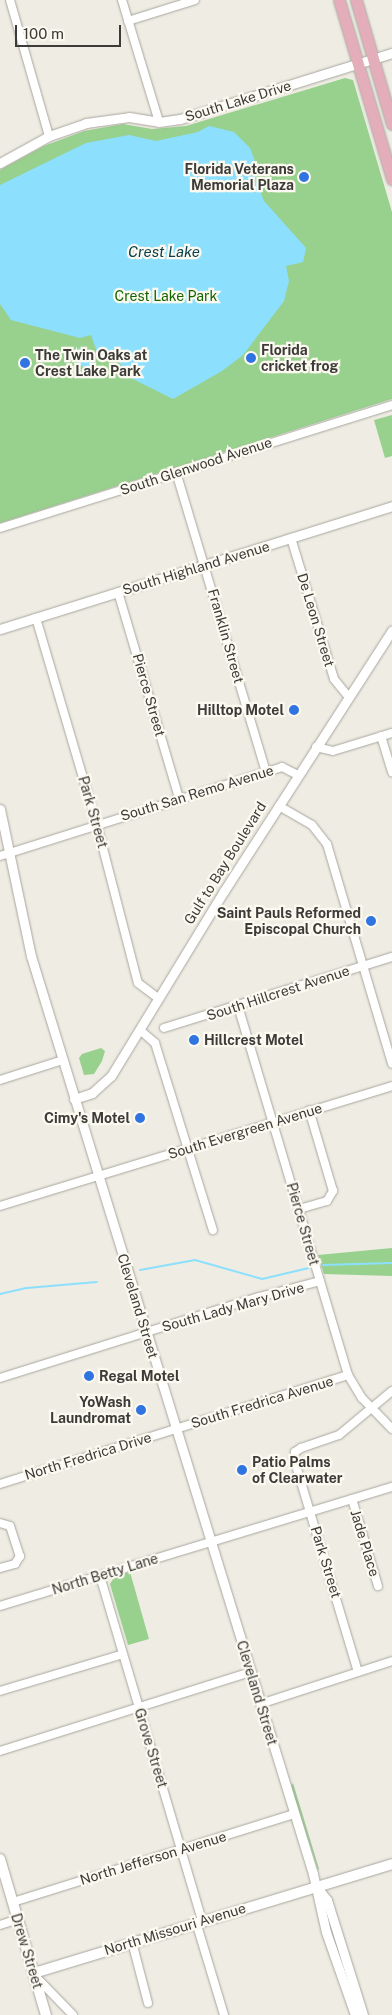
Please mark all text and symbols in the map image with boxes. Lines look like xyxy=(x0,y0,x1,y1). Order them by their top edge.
scale bar xyxy=(18,15,124,47)
text: 100 m xyxy=(23,25,64,42)
street label: South Lake Drive xyxy=(183,77,293,125)
place label: Florida Veterans Memorial Plaza xyxy=(184,161,294,193)
marker: Florida Veterans Memorial Plaza xyxy=(298,171,310,183)
water label: Crest Lake xyxy=(128,243,200,261)
park label: Crest Lake Park xyxy=(115,288,217,304)
place label: Florida cricket frog xyxy=(261,342,338,374)
place label: The Twin Oaks at Crest Lake Park xyxy=(35,347,147,380)
marker: Florida cricket frog xyxy=(245,352,257,364)
marker: The Twin Oaks at Crest Lake Park xyxy=(19,357,31,369)
street label: South Glenwood Avenue xyxy=(118,433,274,499)
street label: South Highland Avenue xyxy=(120,538,272,598)
street label: De Leon Street xyxy=(294,571,338,669)
street label: Franklin Street xyxy=(205,587,247,685)
street label: Pierce Street xyxy=(129,652,169,738)
place label: Hilltop Motel xyxy=(197,702,284,718)
marker: Hilltop Motel xyxy=(288,704,300,716)
street label: South San Remo Avenue xyxy=(118,762,276,824)
street label: Park Street xyxy=(75,774,111,850)
street label: Gulf to Bay Boulevard xyxy=(180,799,270,927)
place label: Saint Pauls Reformed Episcopal Church xyxy=(217,905,361,938)
marker: Saint Pauls Reformed Episcopal Church xyxy=(365,915,377,927)
street label: South Hillcrest Avenue xyxy=(204,962,352,1024)
place label: Hillcrest Motel xyxy=(204,1032,304,1048)
marker: Hillcrest Motel xyxy=(188,1034,200,1046)
street label: South Evergreen Avenue xyxy=(166,1100,324,1162)
place label: Cimy's Motel xyxy=(44,1110,130,1126)
marker: Cimy's Motel xyxy=(134,1112,146,1124)
street label: Pierce Street xyxy=(283,1181,323,1267)
street label: Cleveland Street xyxy=(114,1252,162,1360)
street label: South Lady Mary Drive xyxy=(160,1279,306,1335)
place label: Regal Motel xyxy=(99,1368,179,1384)
marker: Regal Motel xyxy=(83,1370,95,1382)
street label: South Fredrica Avenue xyxy=(189,1372,335,1432)
place label: YoWash Laundromat xyxy=(50,1394,131,1426)
marker: YoWash Laundromat xyxy=(135,1404,147,1416)
street label: North Fredrica Drive xyxy=(23,1429,153,1483)
place label: Patio Palms of Clearwater xyxy=(252,1454,343,1486)
marker: Patio Palms of Clearwater xyxy=(236,1464,248,1476)
street label: Jade Place xyxy=(347,1507,383,1579)
street label: Park Street xyxy=(307,1524,345,1600)
street label: North Betty Lane xyxy=(50,1550,160,1598)
street label: Cleveland Street xyxy=(233,1639,281,1747)
street label: Grove Street xyxy=(131,1706,171,1790)
street label: North Jefferson Avenue xyxy=(78,1828,228,1888)
street label: North Missouri Avenue xyxy=(102,1899,248,1959)
street label: Drew Street xyxy=(8,1911,46,1991)

